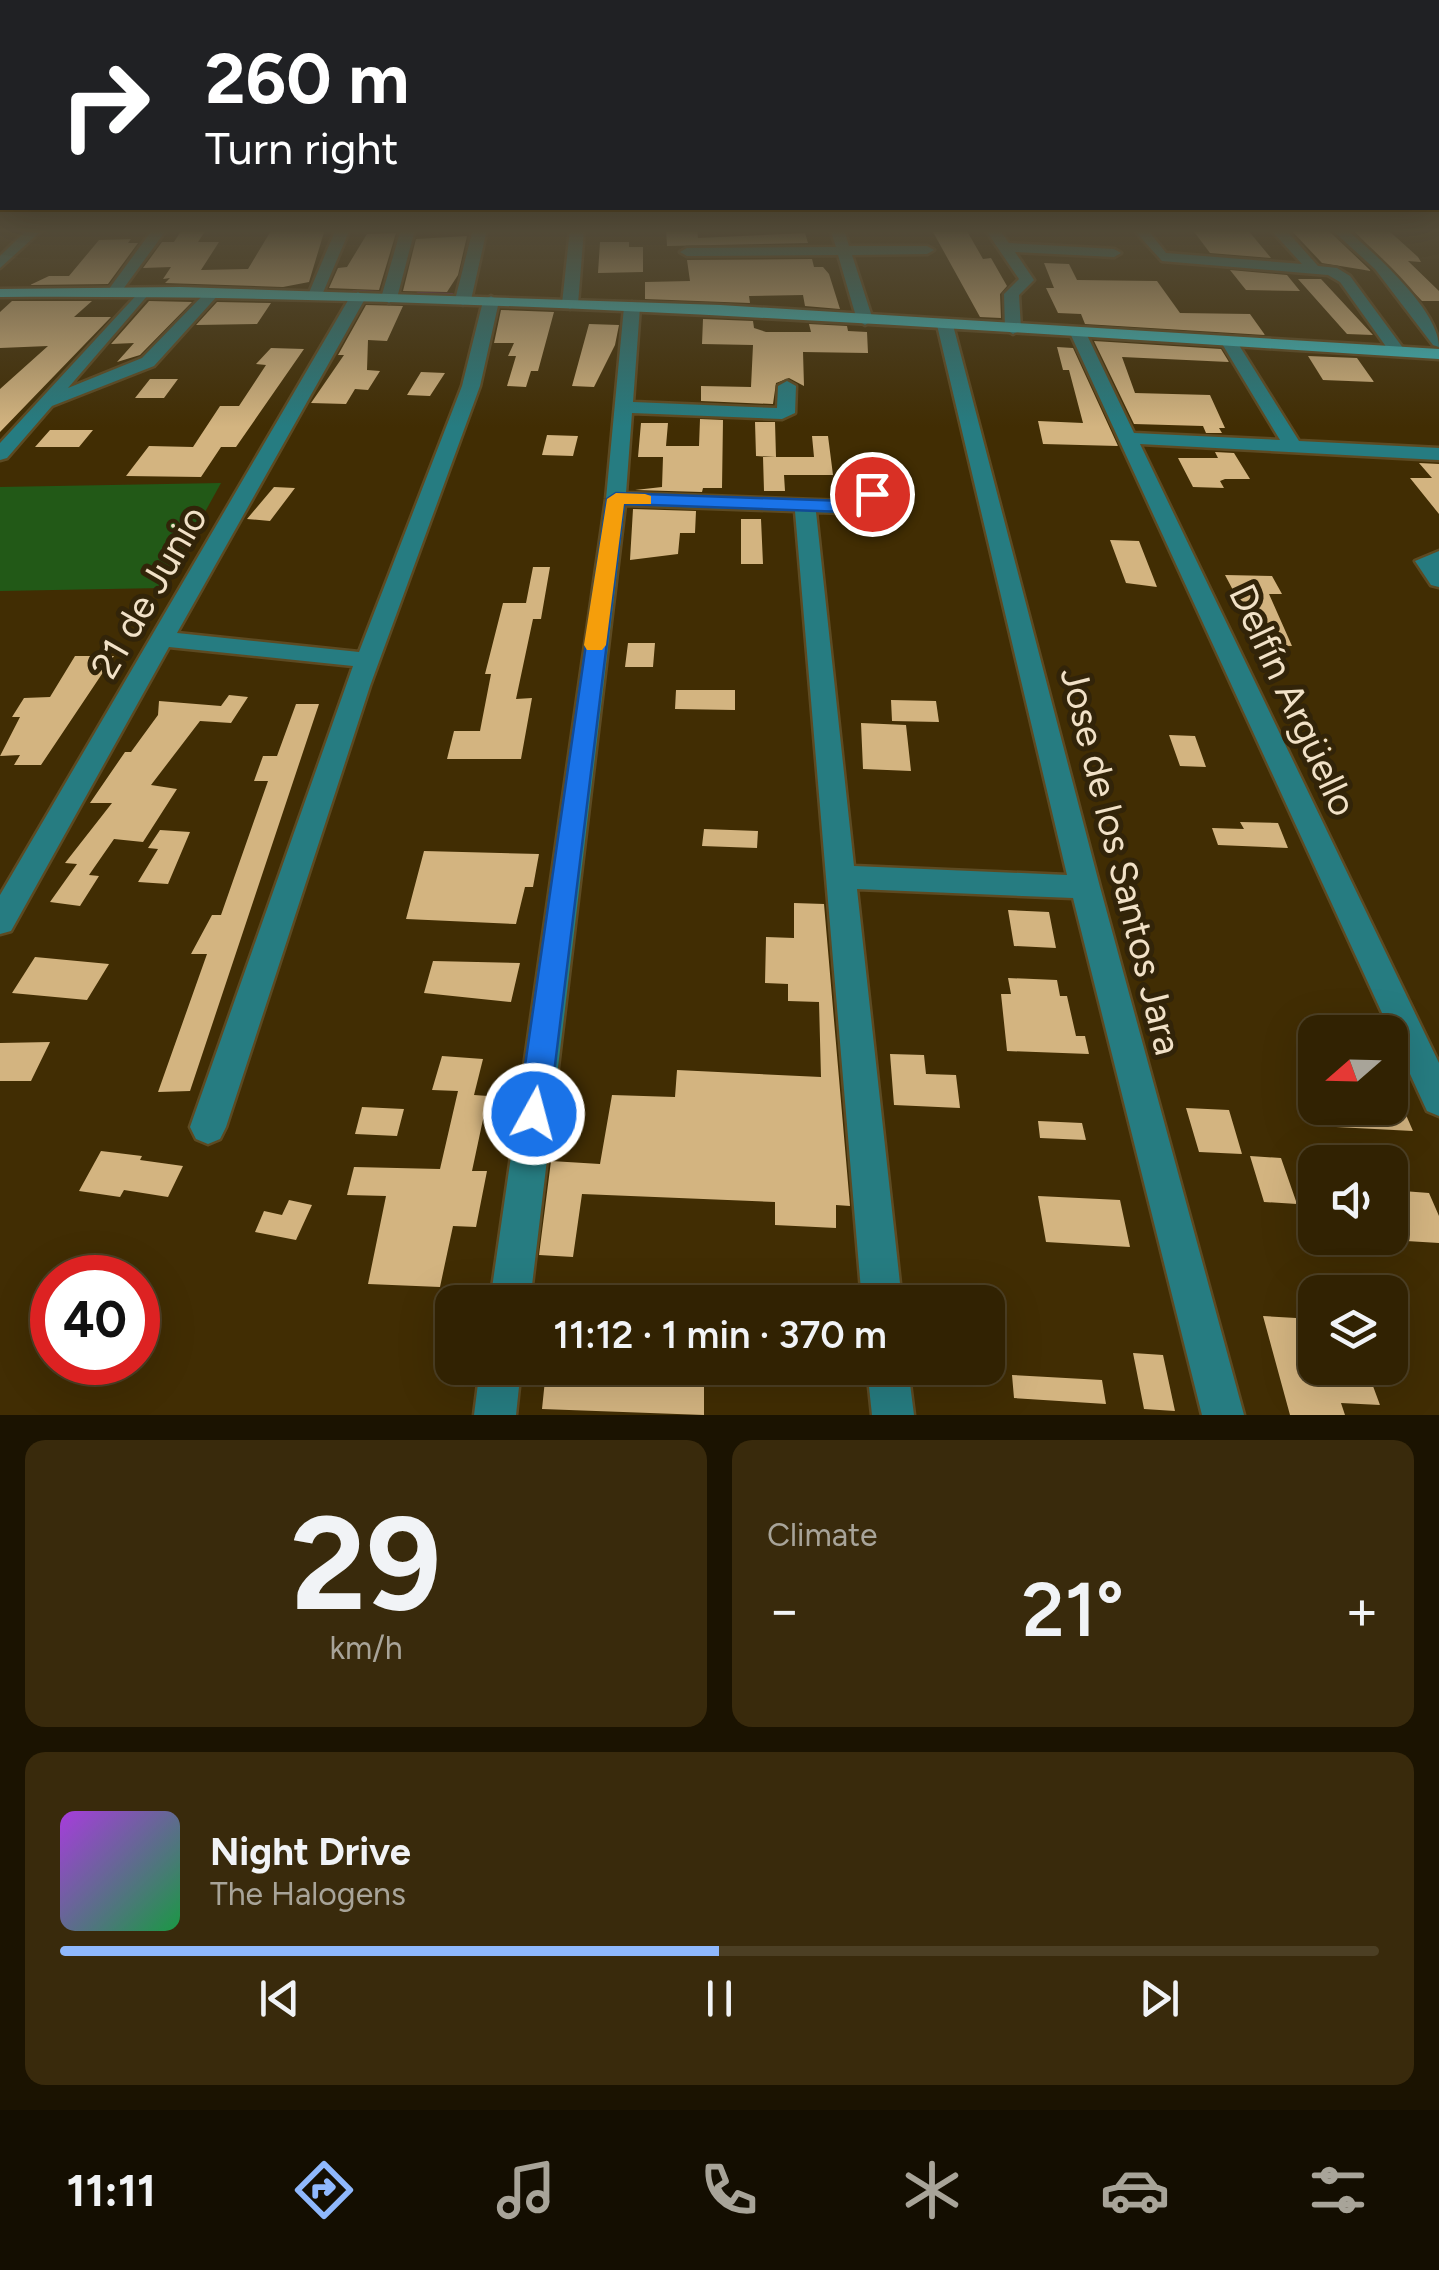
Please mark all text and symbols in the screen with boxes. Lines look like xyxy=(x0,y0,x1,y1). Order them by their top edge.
text: 260 m xyxy=(205,36,409,121)
icon: right xyxy=(40,40,170,170)
text: Turn right xyxy=(205,121,398,175)
pin xyxy=(830,452,915,537)
icon: arrive xyxy=(845,467,900,522)
street label: 21 de Junio xyxy=(81,498,217,686)
street label: Delfín Argüello xyxy=(1219,577,1367,823)
street label: Jose de los Santos Jara xyxy=(1051,662,1191,1060)
north arrow xyxy=(1298,1015,1408,1125)
map controls xyxy=(1298,1015,1408,1385)
position arrow xyxy=(482,1062,586,1166)
button: sound xyxy=(1298,1145,1408,1255)
speed limit sign: 40 xyxy=(30,1255,160,1385)
button: layers xyxy=(1298,1275,1408,1385)
text: 11:12 · 1 min · 370 m xyxy=(553,1312,887,1358)
text: 29 xyxy=(291,1486,441,1642)
text: Climate xyxy=(767,1516,878,1554)
text: 21° xyxy=(1022,1565,1124,1655)
text: − xyxy=(767,1577,801,1643)
text: + xyxy=(1345,1577,1379,1643)
text: km/h xyxy=(329,1629,403,1667)
text: Night Drive xyxy=(210,1829,411,1875)
text: The Halogens xyxy=(210,1875,406,1913)
icon: previous xyxy=(252,1971,307,2026)
icon: pause xyxy=(692,1971,747,2026)
icon: next xyxy=(1132,1971,1187,2026)
icon: directions xyxy=(289,2155,359,2225)
icon: music xyxy=(491,2155,561,2225)
icon: phone xyxy=(694,2155,764,2225)
icon: climate xyxy=(897,2155,967,2225)
icon: car xyxy=(1100,2155,1170,2225)
icon: filters xyxy=(1303,2155,1373,2225)
text: 11:11 xyxy=(66,2163,156,2217)

